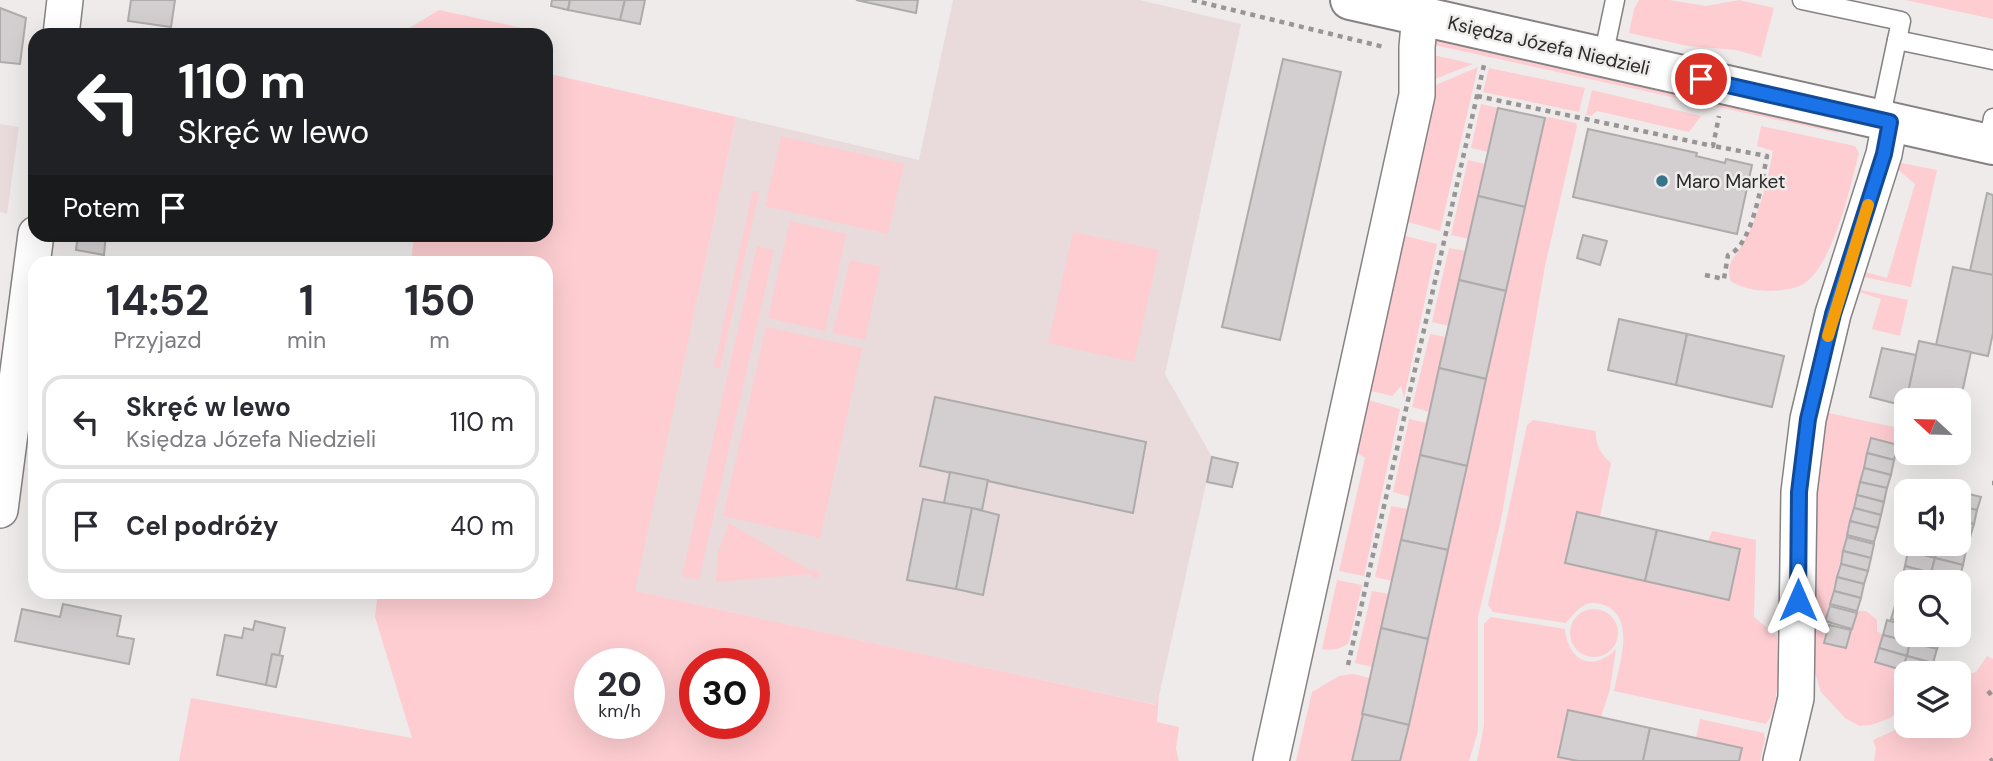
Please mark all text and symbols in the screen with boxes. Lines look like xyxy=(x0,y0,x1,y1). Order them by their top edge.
street label: Księdza Józefa Niedzieli xyxy=(1445,10,1652,81)
text: 110 m xyxy=(178,49,306,113)
pin xyxy=(1671,49,1731,109)
icon: left xyxy=(63,56,154,147)
icon: arrive xyxy=(1682,60,1720,98)
text: Skręć w lewo xyxy=(178,111,369,153)
place label: Maro Market xyxy=(1676,169,1785,194)
marker: Maro Market xyxy=(1654,173,1670,189)
icon: arrive xyxy=(154,189,192,227)
text: Potem xyxy=(63,191,140,225)
text: 14:52 xyxy=(106,273,209,328)
text: 1 xyxy=(299,273,314,328)
text: 150 xyxy=(404,273,475,328)
text: Przyjazd xyxy=(113,325,202,355)
text: min xyxy=(287,325,326,355)
text: m xyxy=(429,325,450,355)
north arrow xyxy=(1894,388,1970,466)
map controls xyxy=(1894,388,1971,738)
text: Skręć w lewo xyxy=(126,390,291,424)
icon: left xyxy=(67,403,105,441)
text: 110 m xyxy=(450,405,514,439)
text: Księdza Józefa Niedzieli xyxy=(126,424,376,454)
button: sound xyxy=(1894,479,1971,556)
icon: arrive xyxy=(67,507,105,545)
text: Cel podróży xyxy=(126,509,279,543)
text: 40 m xyxy=(450,509,514,543)
position arrow xyxy=(1761,563,1835,637)
button: search xyxy=(1894,570,1971,647)
speed limit sign: 30 xyxy=(679,648,770,739)
text: 20 xyxy=(597,661,642,707)
button: layers xyxy=(1894,661,1971,738)
text: km/h xyxy=(598,699,641,723)

